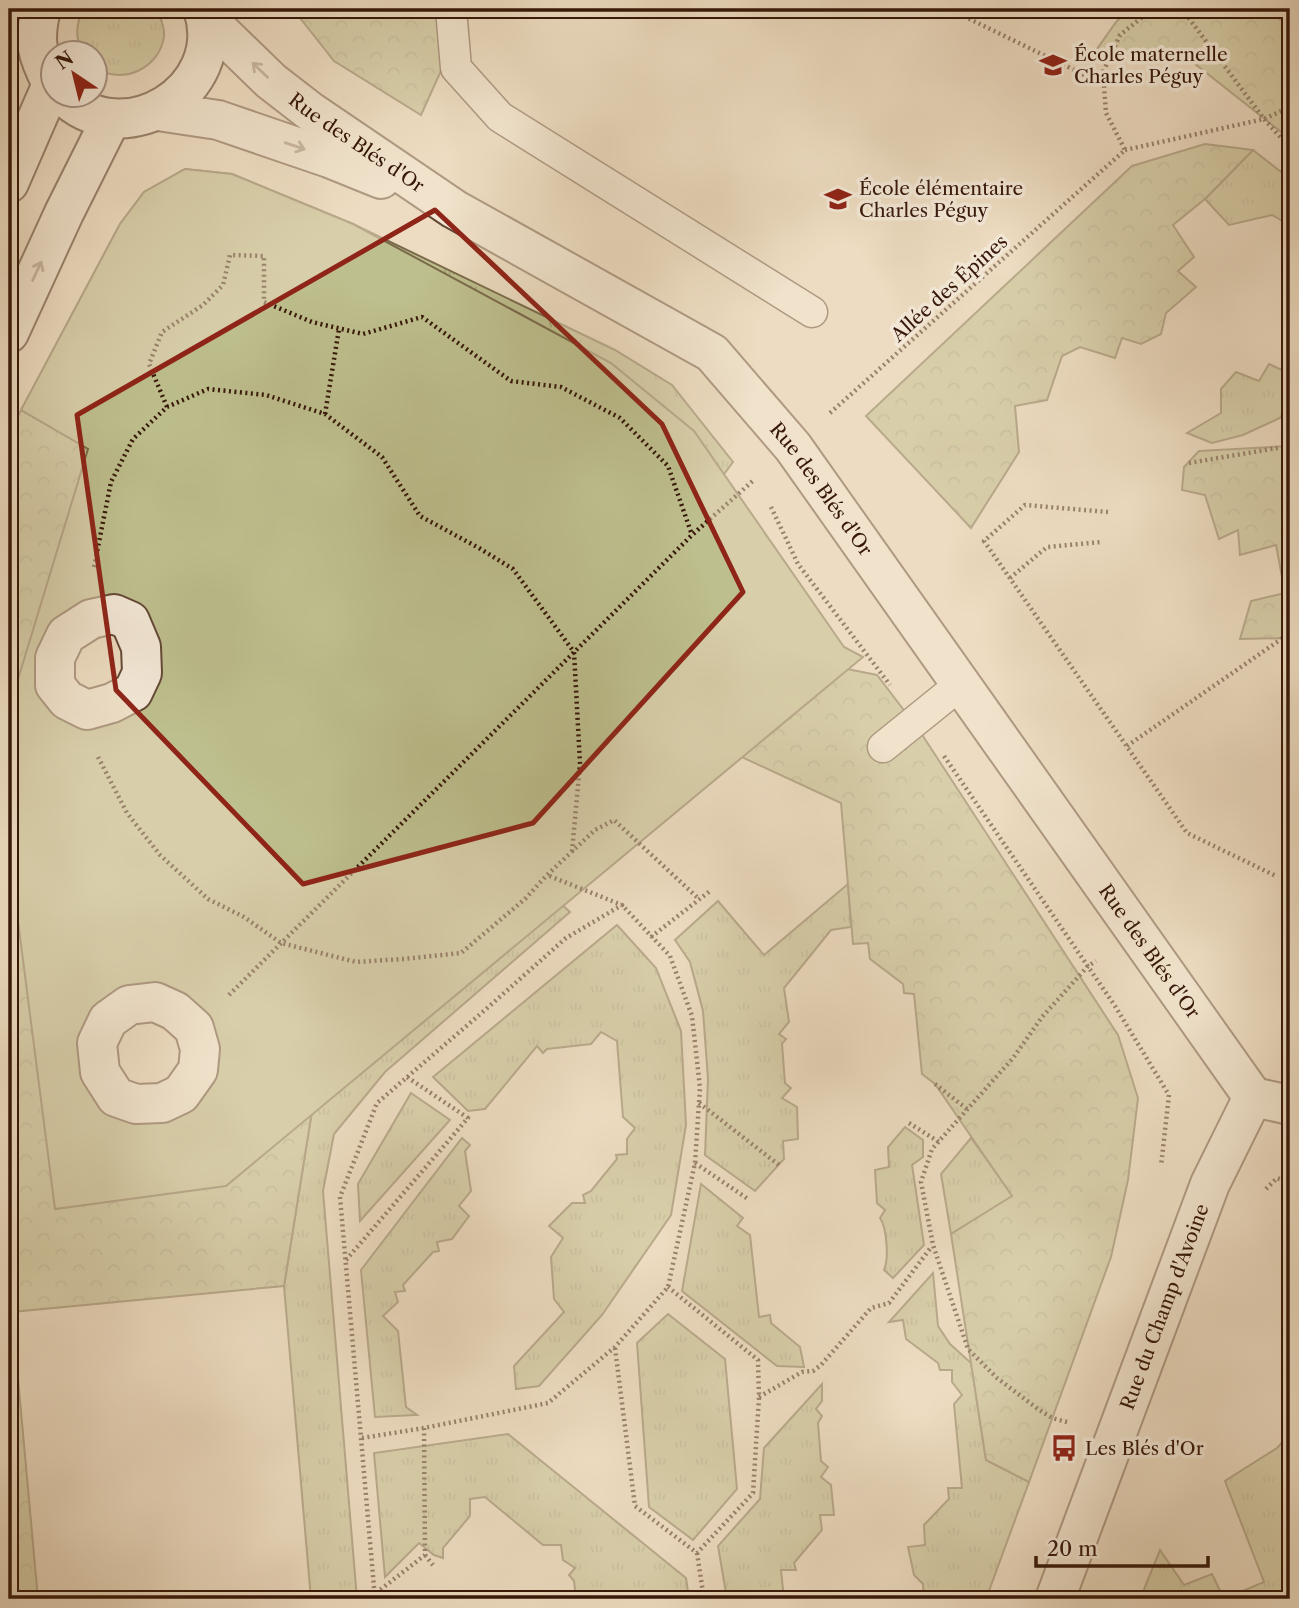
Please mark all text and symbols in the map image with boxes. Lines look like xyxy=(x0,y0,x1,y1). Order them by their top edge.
north arrow xyxy=(38,38,108,108)
place label: École maternelle Charles Péguy xyxy=(1074,43,1228,88)
text: N xyxy=(51,46,78,75)
school or university icon: École maternelle Charles Péguy xyxy=(1038,50,1068,80)
one-way arrow xyxy=(251,61,268,78)
street label: Rue des Blés d'Or xyxy=(284,88,428,197)
one-way arrow xyxy=(283,141,305,153)
place label: École élémentaire Charles Péguy xyxy=(859,177,1023,222)
school or university icon: École élémentaire Charles Péguy xyxy=(823,184,853,214)
street label: Allée des Épines xyxy=(886,230,1012,347)
one-way arrow xyxy=(31,261,44,282)
street label: Rue des Blés d'Or xyxy=(765,418,877,560)
street label: Rue des Blés d'Or xyxy=(1094,880,1205,1023)
street label: Rue du Champ d'Avoine xyxy=(1116,1201,1214,1413)
bus stop icon: Les Blés d'Or xyxy=(1049,1433,1079,1463)
place label: Les Blés d'Or xyxy=(1085,1437,1204,1460)
scale bar xyxy=(1036,1524,1208,1568)
text: 20 m xyxy=(1047,1536,1098,1561)

